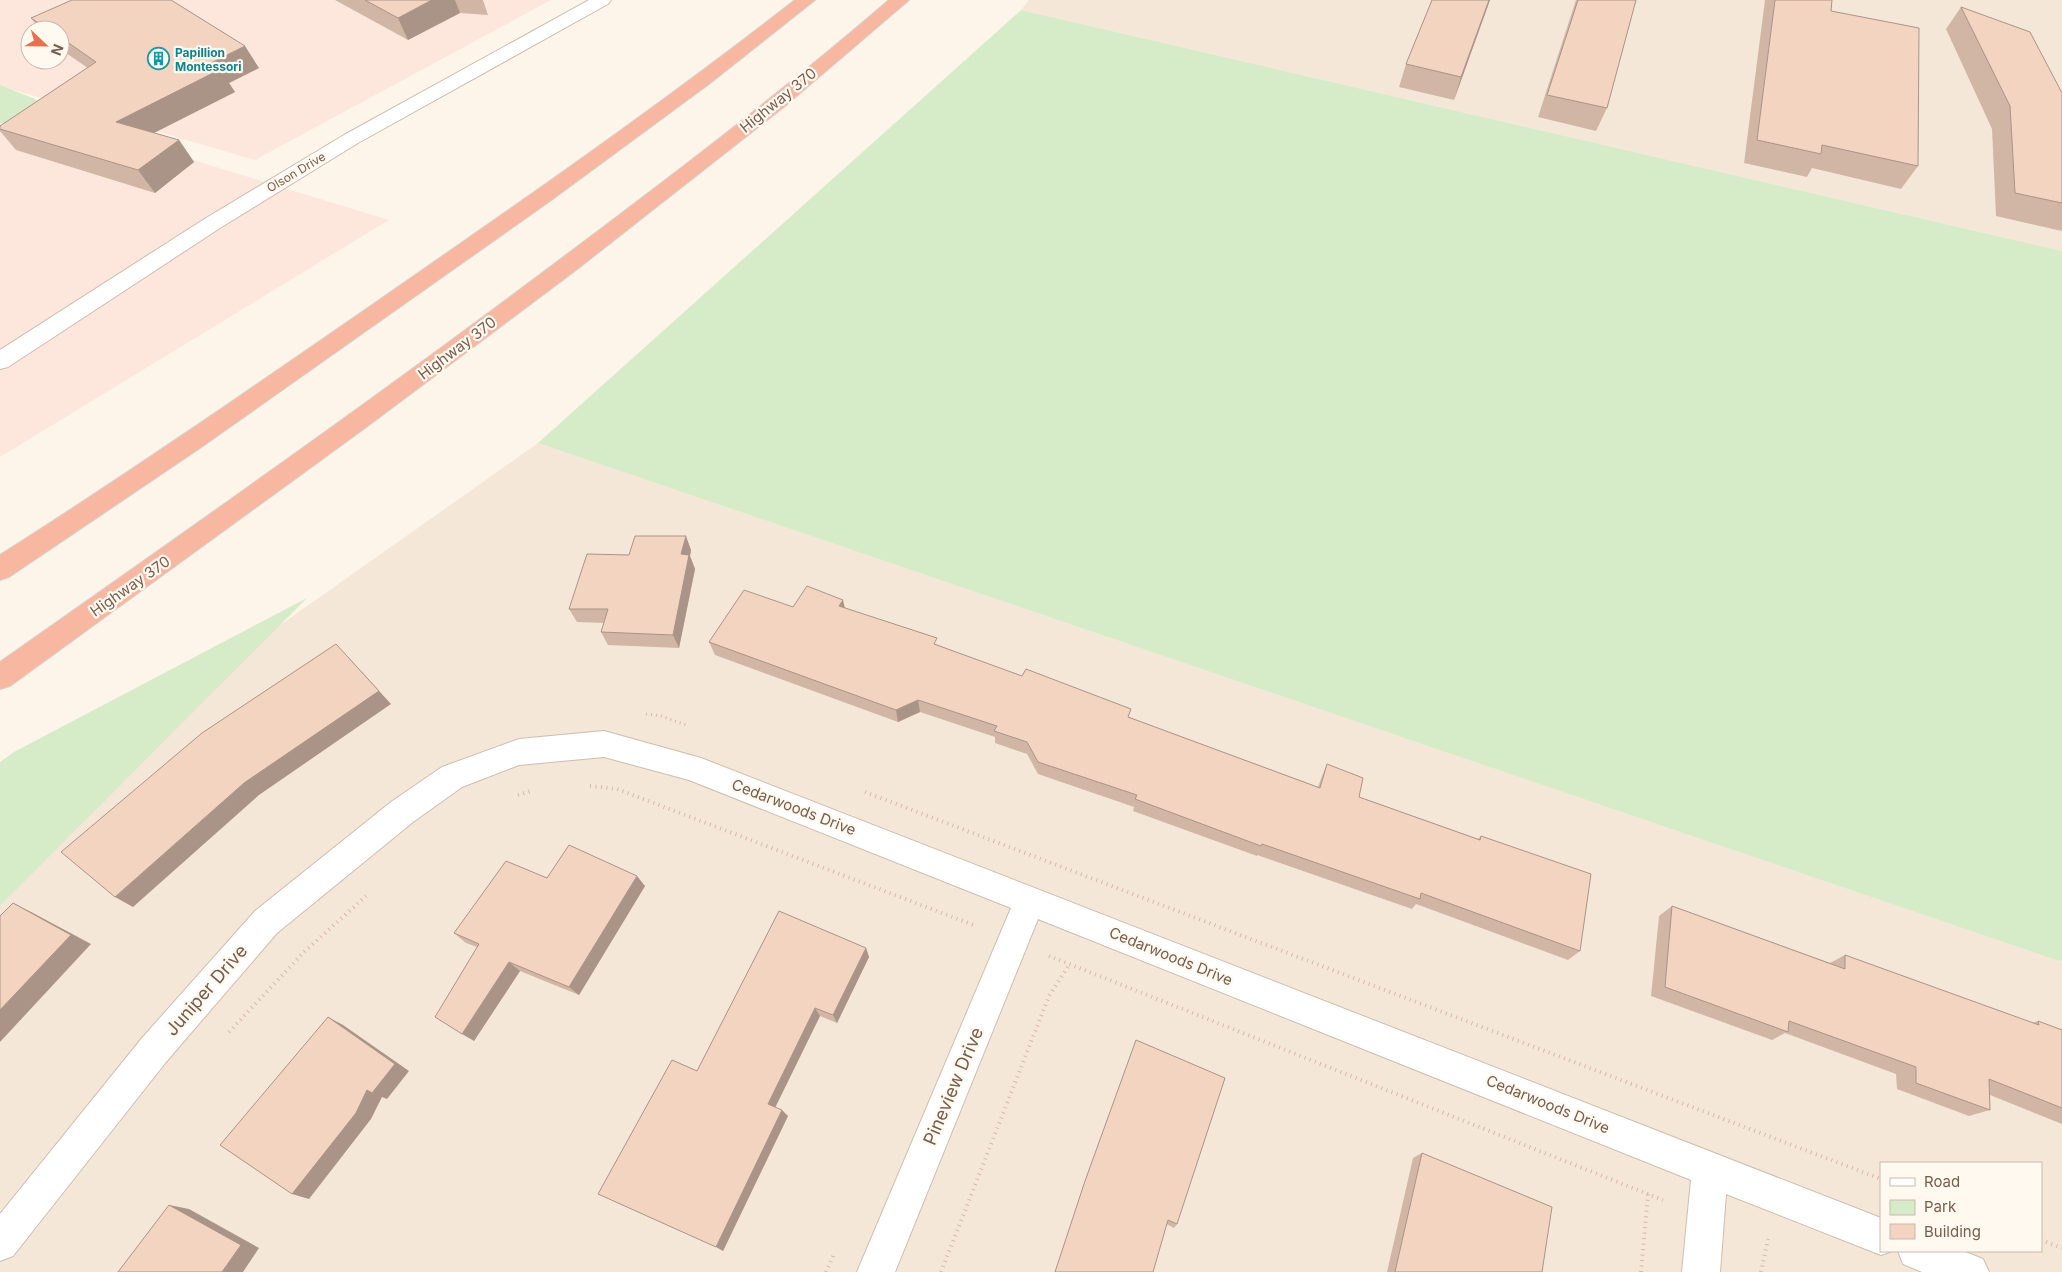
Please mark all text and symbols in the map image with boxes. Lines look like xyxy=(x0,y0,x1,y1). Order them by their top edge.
north arrow xyxy=(20,20,70,70)
text: N xyxy=(48,42,67,58)
place label: Papillion Montessori xyxy=(175,45,241,74)
building icon: Papillion Montessori xyxy=(147,47,171,71)
street label: Highway 370 xyxy=(736,63,820,137)
street label: Olson Drive xyxy=(264,149,328,195)
street label: Highway 370 xyxy=(414,312,500,384)
street label: Highway 370 xyxy=(86,552,174,620)
street label: Cedarwoods Drive xyxy=(729,775,859,839)
street label: Cedarwoods Drive xyxy=(1106,923,1236,989)
street label: Juniper Drive xyxy=(161,940,251,1040)
street label: Pineview Drive xyxy=(919,1024,987,1148)
street label: Cedarwoods Drive xyxy=(1483,1071,1613,1137)
legend xyxy=(1880,1162,2042,1252)
text: Road xyxy=(1924,1172,1960,1191)
text: Park xyxy=(1924,1197,1957,1216)
text: Building xyxy=(1924,1222,1981,1241)

